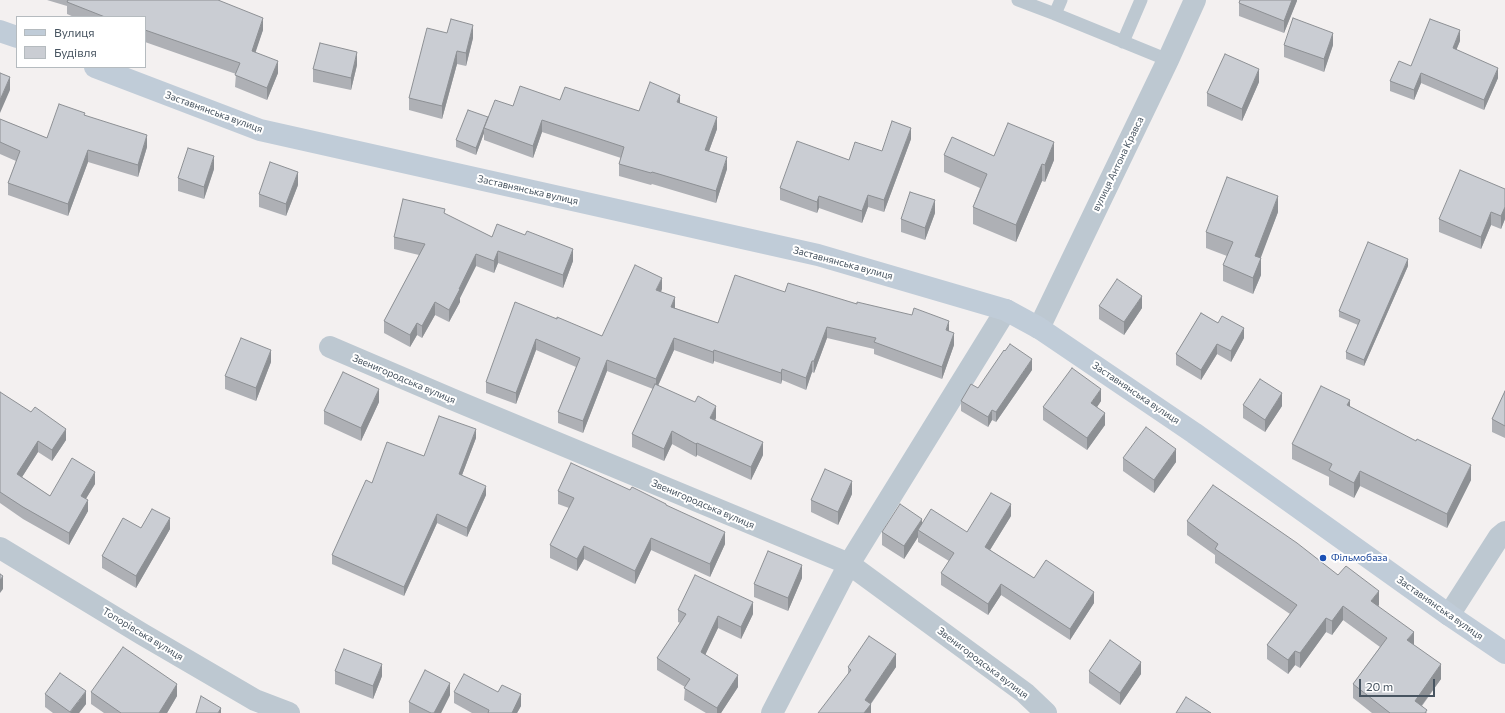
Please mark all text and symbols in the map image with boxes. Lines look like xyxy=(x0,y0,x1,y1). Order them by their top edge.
legend xyxy=(16,16,146,68)
text: Вулиця xyxy=(54,25,95,39)
text: Будівля xyxy=(54,45,97,59)
street label: Заставнянська вулиця xyxy=(164,89,264,135)
street label: вулиця Антона Кравса xyxy=(1090,115,1146,213)
street label: Заставнянська вулиця xyxy=(477,173,579,207)
street label: Заставнянська вулиця xyxy=(792,244,894,282)
street label: Звенигородська вулиця xyxy=(351,352,457,406)
street label: Заставнянська вулиця xyxy=(1090,359,1182,427)
street label: Звенигородська вулиця xyxy=(650,477,756,531)
place label: Фільмобаза xyxy=(1331,552,1387,564)
marker: Фільмобаза xyxy=(1318,553,1328,563)
street label: Заставнянська вулиця xyxy=(1394,574,1486,642)
street label: Топорівська вулиця xyxy=(100,605,186,663)
street label: Звенигородська вулиця xyxy=(935,625,1031,701)
scale bar xyxy=(1361,671,1437,697)
text: 20 m xyxy=(1366,679,1393,693)

